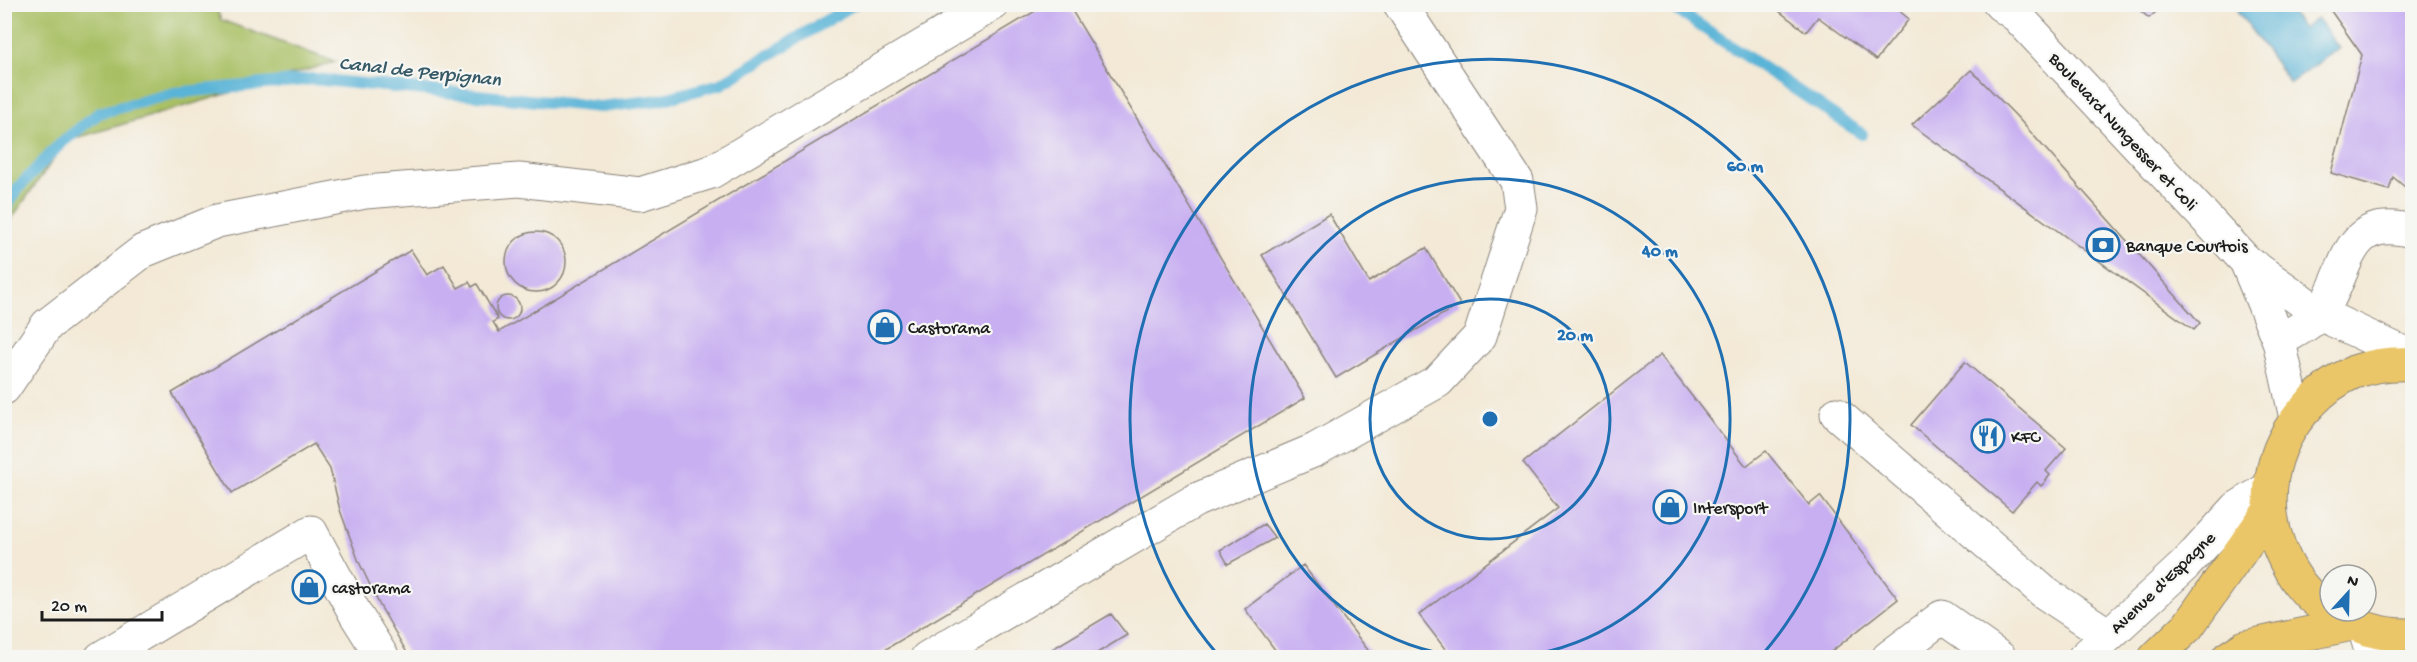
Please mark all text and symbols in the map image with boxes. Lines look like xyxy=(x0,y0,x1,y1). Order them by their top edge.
street label: Boulevard Nungesser et Coli xyxy=(2043,49,2201,216)
water label: Canal de Perpignan xyxy=(338,54,502,93)
text: 60 m xyxy=(1727,157,1763,178)
bank icon: Banque Courtois xyxy=(2085,227,2121,263)
place label: Banque Courtois xyxy=(2125,237,2249,258)
text: 40 m xyxy=(1641,242,1678,263)
shop icon: Castorama xyxy=(867,309,903,345)
place label: Castorama xyxy=(908,319,991,340)
text: 20 m xyxy=(1557,326,1593,347)
centre of rings xyxy=(1480,409,1500,429)
restaurant icon: KFC xyxy=(1970,418,2006,454)
place label: KFC xyxy=(2011,428,2041,449)
shop icon: Intersport xyxy=(1652,489,1688,525)
place label: Intersport xyxy=(1693,499,1769,520)
street label: Avenue d'Espagne xyxy=(2107,528,2221,639)
north arrow xyxy=(2318,563,2378,623)
shop icon: castorama xyxy=(291,569,327,605)
text: N xyxy=(2344,572,2361,593)
place label: castorama xyxy=(332,579,412,600)
scale bar xyxy=(42,584,162,622)
text: 20 m xyxy=(51,597,87,618)

